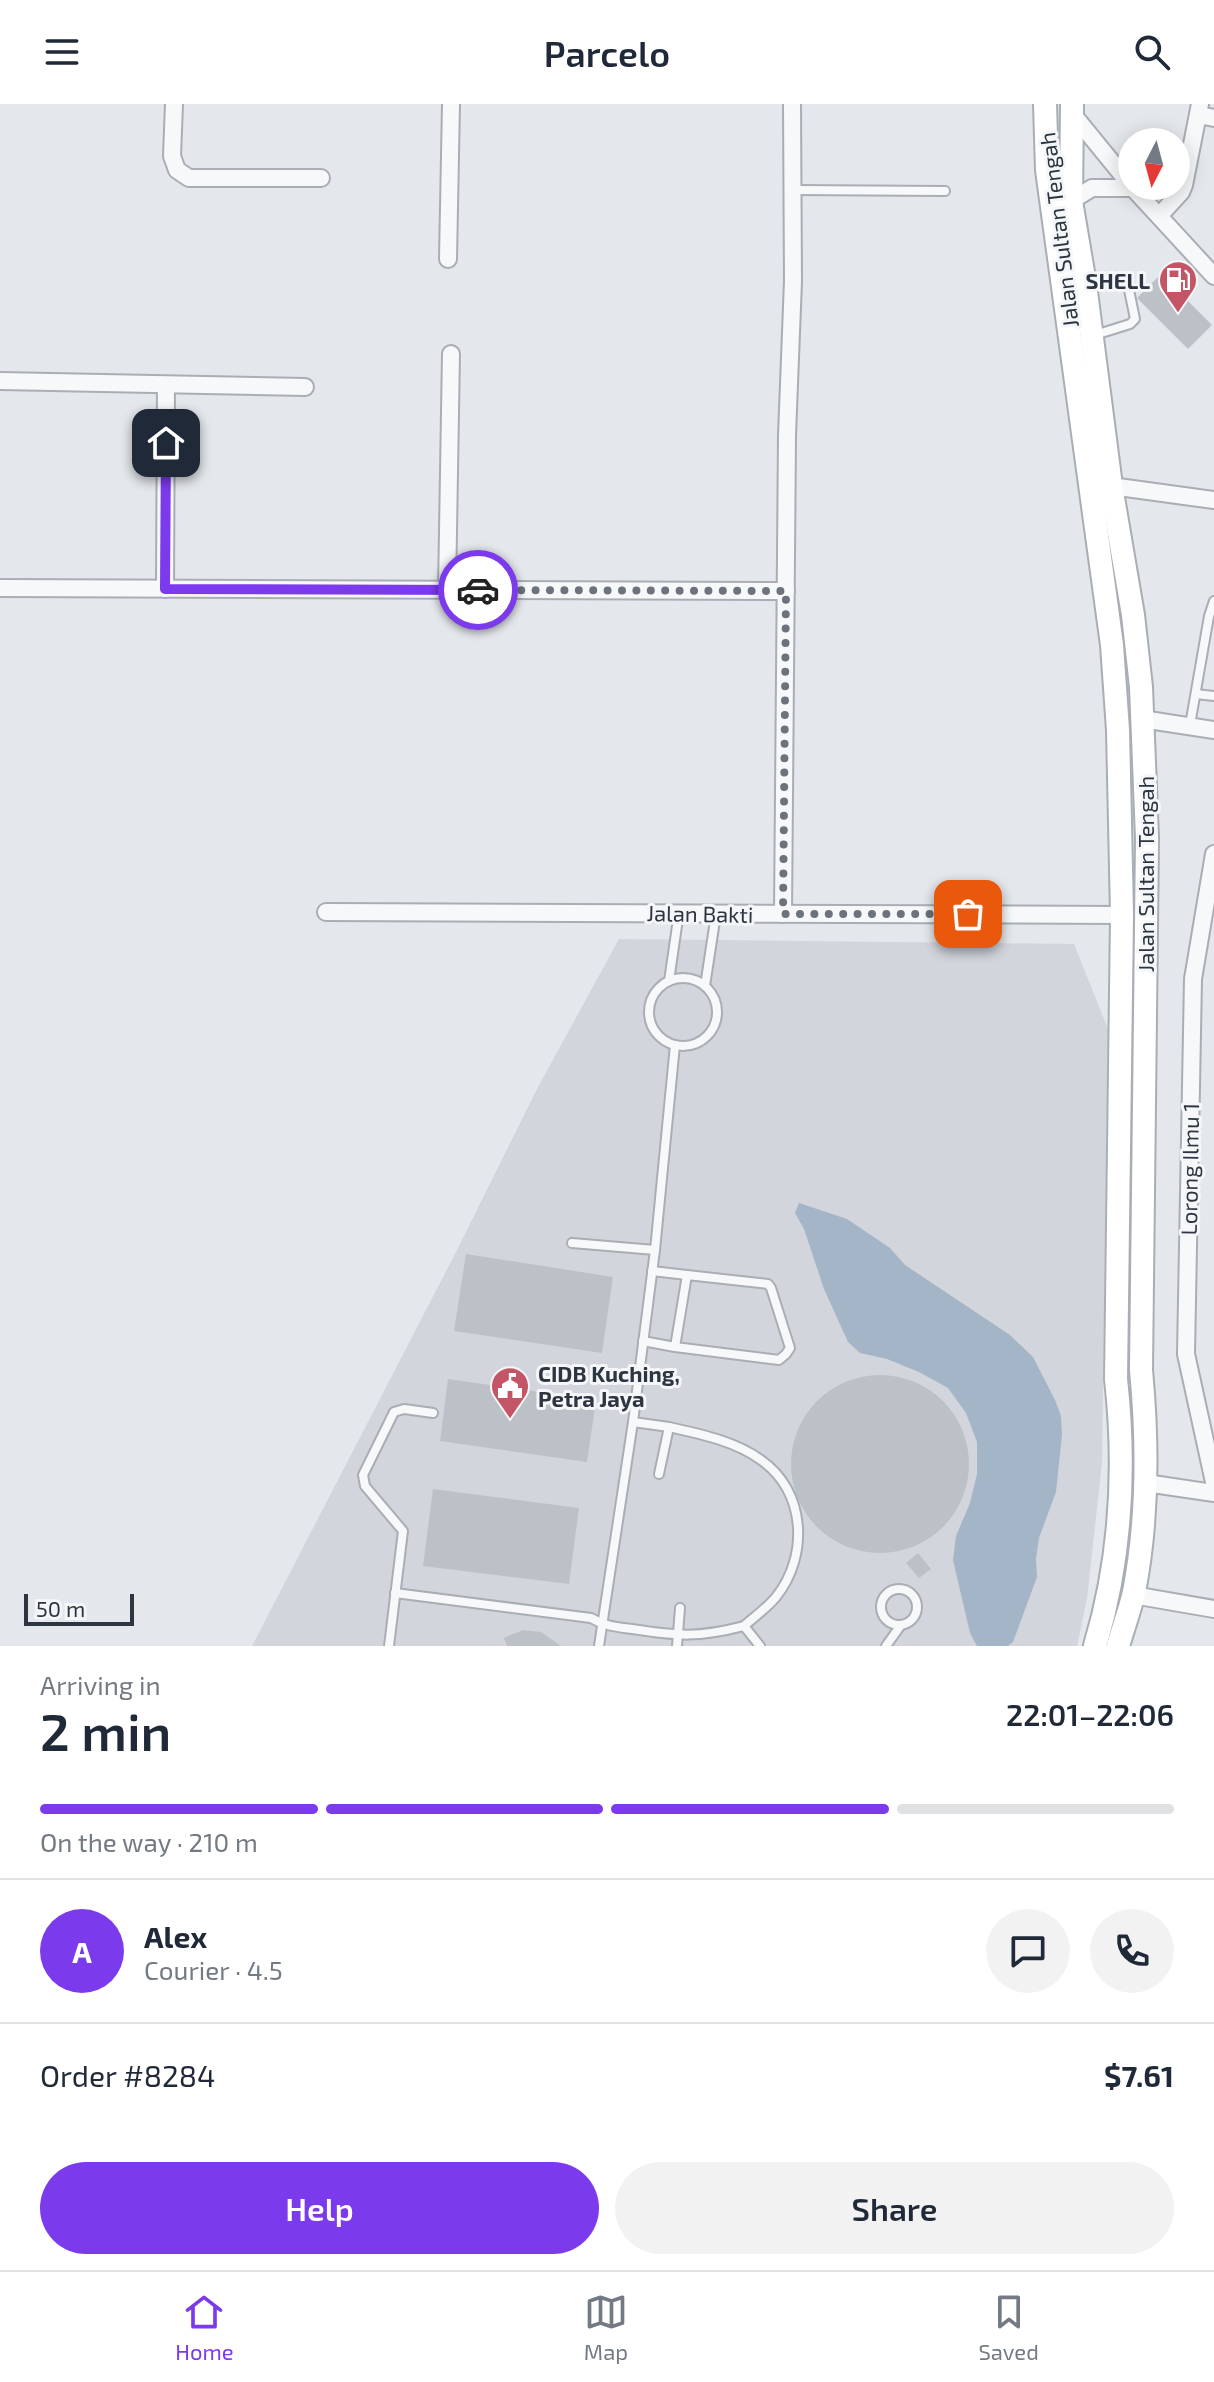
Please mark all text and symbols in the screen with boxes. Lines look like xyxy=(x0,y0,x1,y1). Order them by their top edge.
icon: menu xyxy=(40,30,84,74)
icon: search xyxy=(1130,30,1174,74)
text: Parcelo xyxy=(544,31,670,74)
north arrow xyxy=(1118,128,1190,200)
map controls xyxy=(1118,128,1190,200)
street label: Jalan Sultan Tengah xyxy=(1033,131,1083,329)
fuel station icon: SHELL xyxy=(1157,259,1199,314)
place label: SHELL xyxy=(1086,267,1150,293)
pin xyxy=(132,409,200,477)
icon: home xyxy=(144,421,188,465)
courier xyxy=(438,550,518,630)
icon: car xyxy=(456,568,500,612)
street label: Jalan Sultan Tengah xyxy=(1132,776,1158,972)
pin xyxy=(934,880,1002,948)
icon: bag xyxy=(946,892,990,936)
street label: Jalan Bakti xyxy=(646,899,754,927)
street label: Lorong Ilmu 1 xyxy=(1175,1103,1203,1235)
place label: CIDB Kuching, Petra Jaya xyxy=(538,1360,680,1412)
public building icon: CIDB Kuching, Petra Jaya xyxy=(489,1365,531,1420)
scale bar xyxy=(24,1590,134,1626)
text: 50 m xyxy=(36,1595,85,1621)
text: Arriving in xyxy=(40,1669,161,1700)
text: 22:01–22:06 xyxy=(1006,1696,1174,1732)
text: 2 min xyxy=(40,1699,171,1761)
text: On the way · 210 m xyxy=(40,1826,258,1857)
button: chat xyxy=(986,1909,1070,1993)
button: phone xyxy=(1090,1909,1174,1993)
text: Alex xyxy=(144,1918,207,1954)
text: A xyxy=(72,1933,92,1969)
text: Courier · 4.5 xyxy=(144,1954,283,1985)
text: Order #8284 xyxy=(40,2057,215,2093)
text: $7.61 xyxy=(1104,2057,1174,2093)
button: Help xyxy=(40,2162,599,2254)
button: Share xyxy=(615,2162,1174,2254)
tab: Home xyxy=(175,2290,233,2364)
tab: Map xyxy=(584,2290,628,2364)
tab: Saved xyxy=(978,2290,1039,2364)

